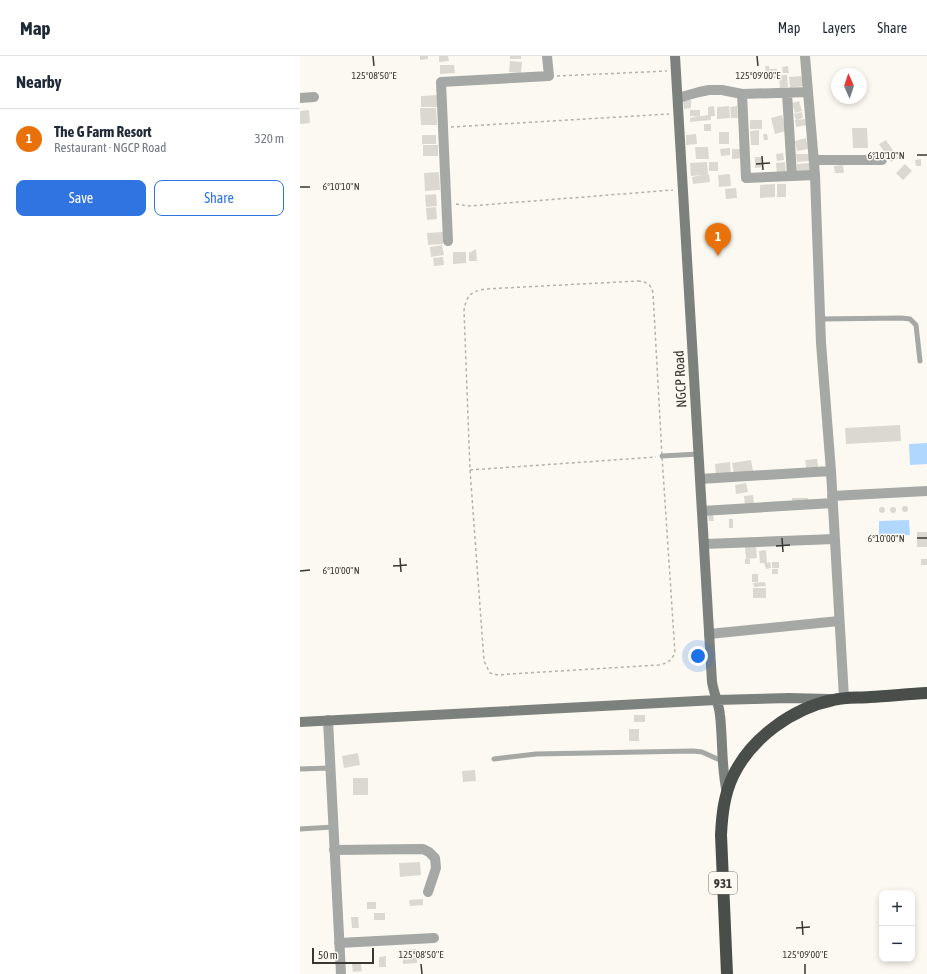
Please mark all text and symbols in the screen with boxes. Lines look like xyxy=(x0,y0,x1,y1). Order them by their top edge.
text: Map xyxy=(20,17,51,39)
text: Map xyxy=(778,20,800,36)
text: Layers xyxy=(822,20,855,36)
text: Share xyxy=(877,20,907,36)
north arrow xyxy=(831,68,867,104)
text: 125°08'50"E xyxy=(352,70,397,81)
text: 125°09'00"E xyxy=(736,70,781,81)
text: Nearby xyxy=(16,72,62,92)
text: The G Farm Resort xyxy=(54,123,152,140)
text: 1 xyxy=(26,131,32,146)
text: 320 m xyxy=(255,131,284,146)
text: Restaurant · NGCP Road xyxy=(54,140,166,155)
text: 6°10'10"N xyxy=(867,150,905,161)
button: Save xyxy=(16,180,146,216)
button: Share xyxy=(154,180,284,216)
text: 6°10'10"N xyxy=(322,181,360,192)
pin: 1 xyxy=(705,223,731,256)
street label: NGCP Road xyxy=(671,350,689,408)
text: 6°10'00"N xyxy=(867,533,905,544)
text: 6°10'00"N xyxy=(322,565,360,576)
your location xyxy=(688,646,708,666)
road number: 931 xyxy=(709,872,737,894)
map controls xyxy=(879,890,915,962)
button: + xyxy=(879,890,915,926)
button: − xyxy=(879,926,915,962)
scale bar xyxy=(312,946,374,965)
text: 50 m xyxy=(318,949,338,961)
text: 125°08'50"E xyxy=(399,949,444,960)
text: 125°09'00"E xyxy=(783,949,828,960)

